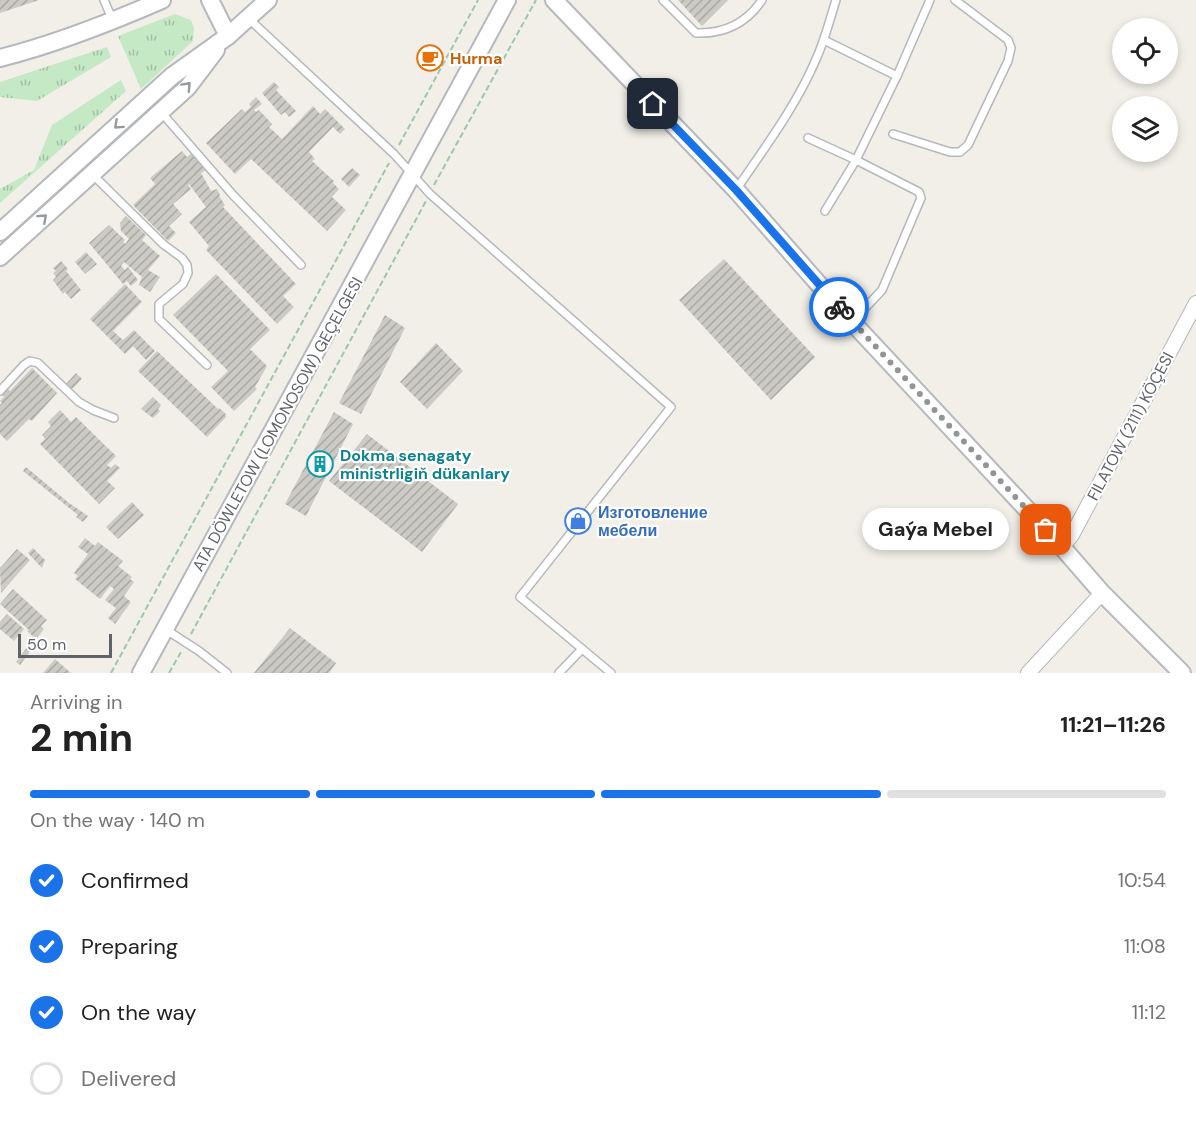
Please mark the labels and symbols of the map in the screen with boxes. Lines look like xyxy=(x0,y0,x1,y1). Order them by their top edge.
cafe icon: Hurma xyxy=(415,43,445,73)
place label: Hurma xyxy=(450,48,502,69)
pin xyxy=(627,78,678,129)
one-way arrow xyxy=(180,82,191,93)
one-way arrow xyxy=(114,118,125,129)
one-way arrow xyxy=(37,214,47,225)
street label: ATA DÖWLETOW (LOMONOSOW) GEÇELGESI xyxy=(187,273,367,575)
courier xyxy=(809,277,869,337)
street label: FILATOW (2111) KÖÇESI xyxy=(1082,348,1178,504)
place label: Dokma senagaty ministrligiň dükanlary xyxy=(340,445,510,484)
building icon: Dokma senagaty ministrligiň dükanlary xyxy=(305,449,335,479)
place label: Изготовление мебели xyxy=(598,502,708,541)
pin xyxy=(1020,504,1071,555)
shop icon: Изготовление мебели xyxy=(563,506,593,536)
callout: Gaýa Mebel xyxy=(863,509,1010,551)
scale bar xyxy=(18,631,112,658)

